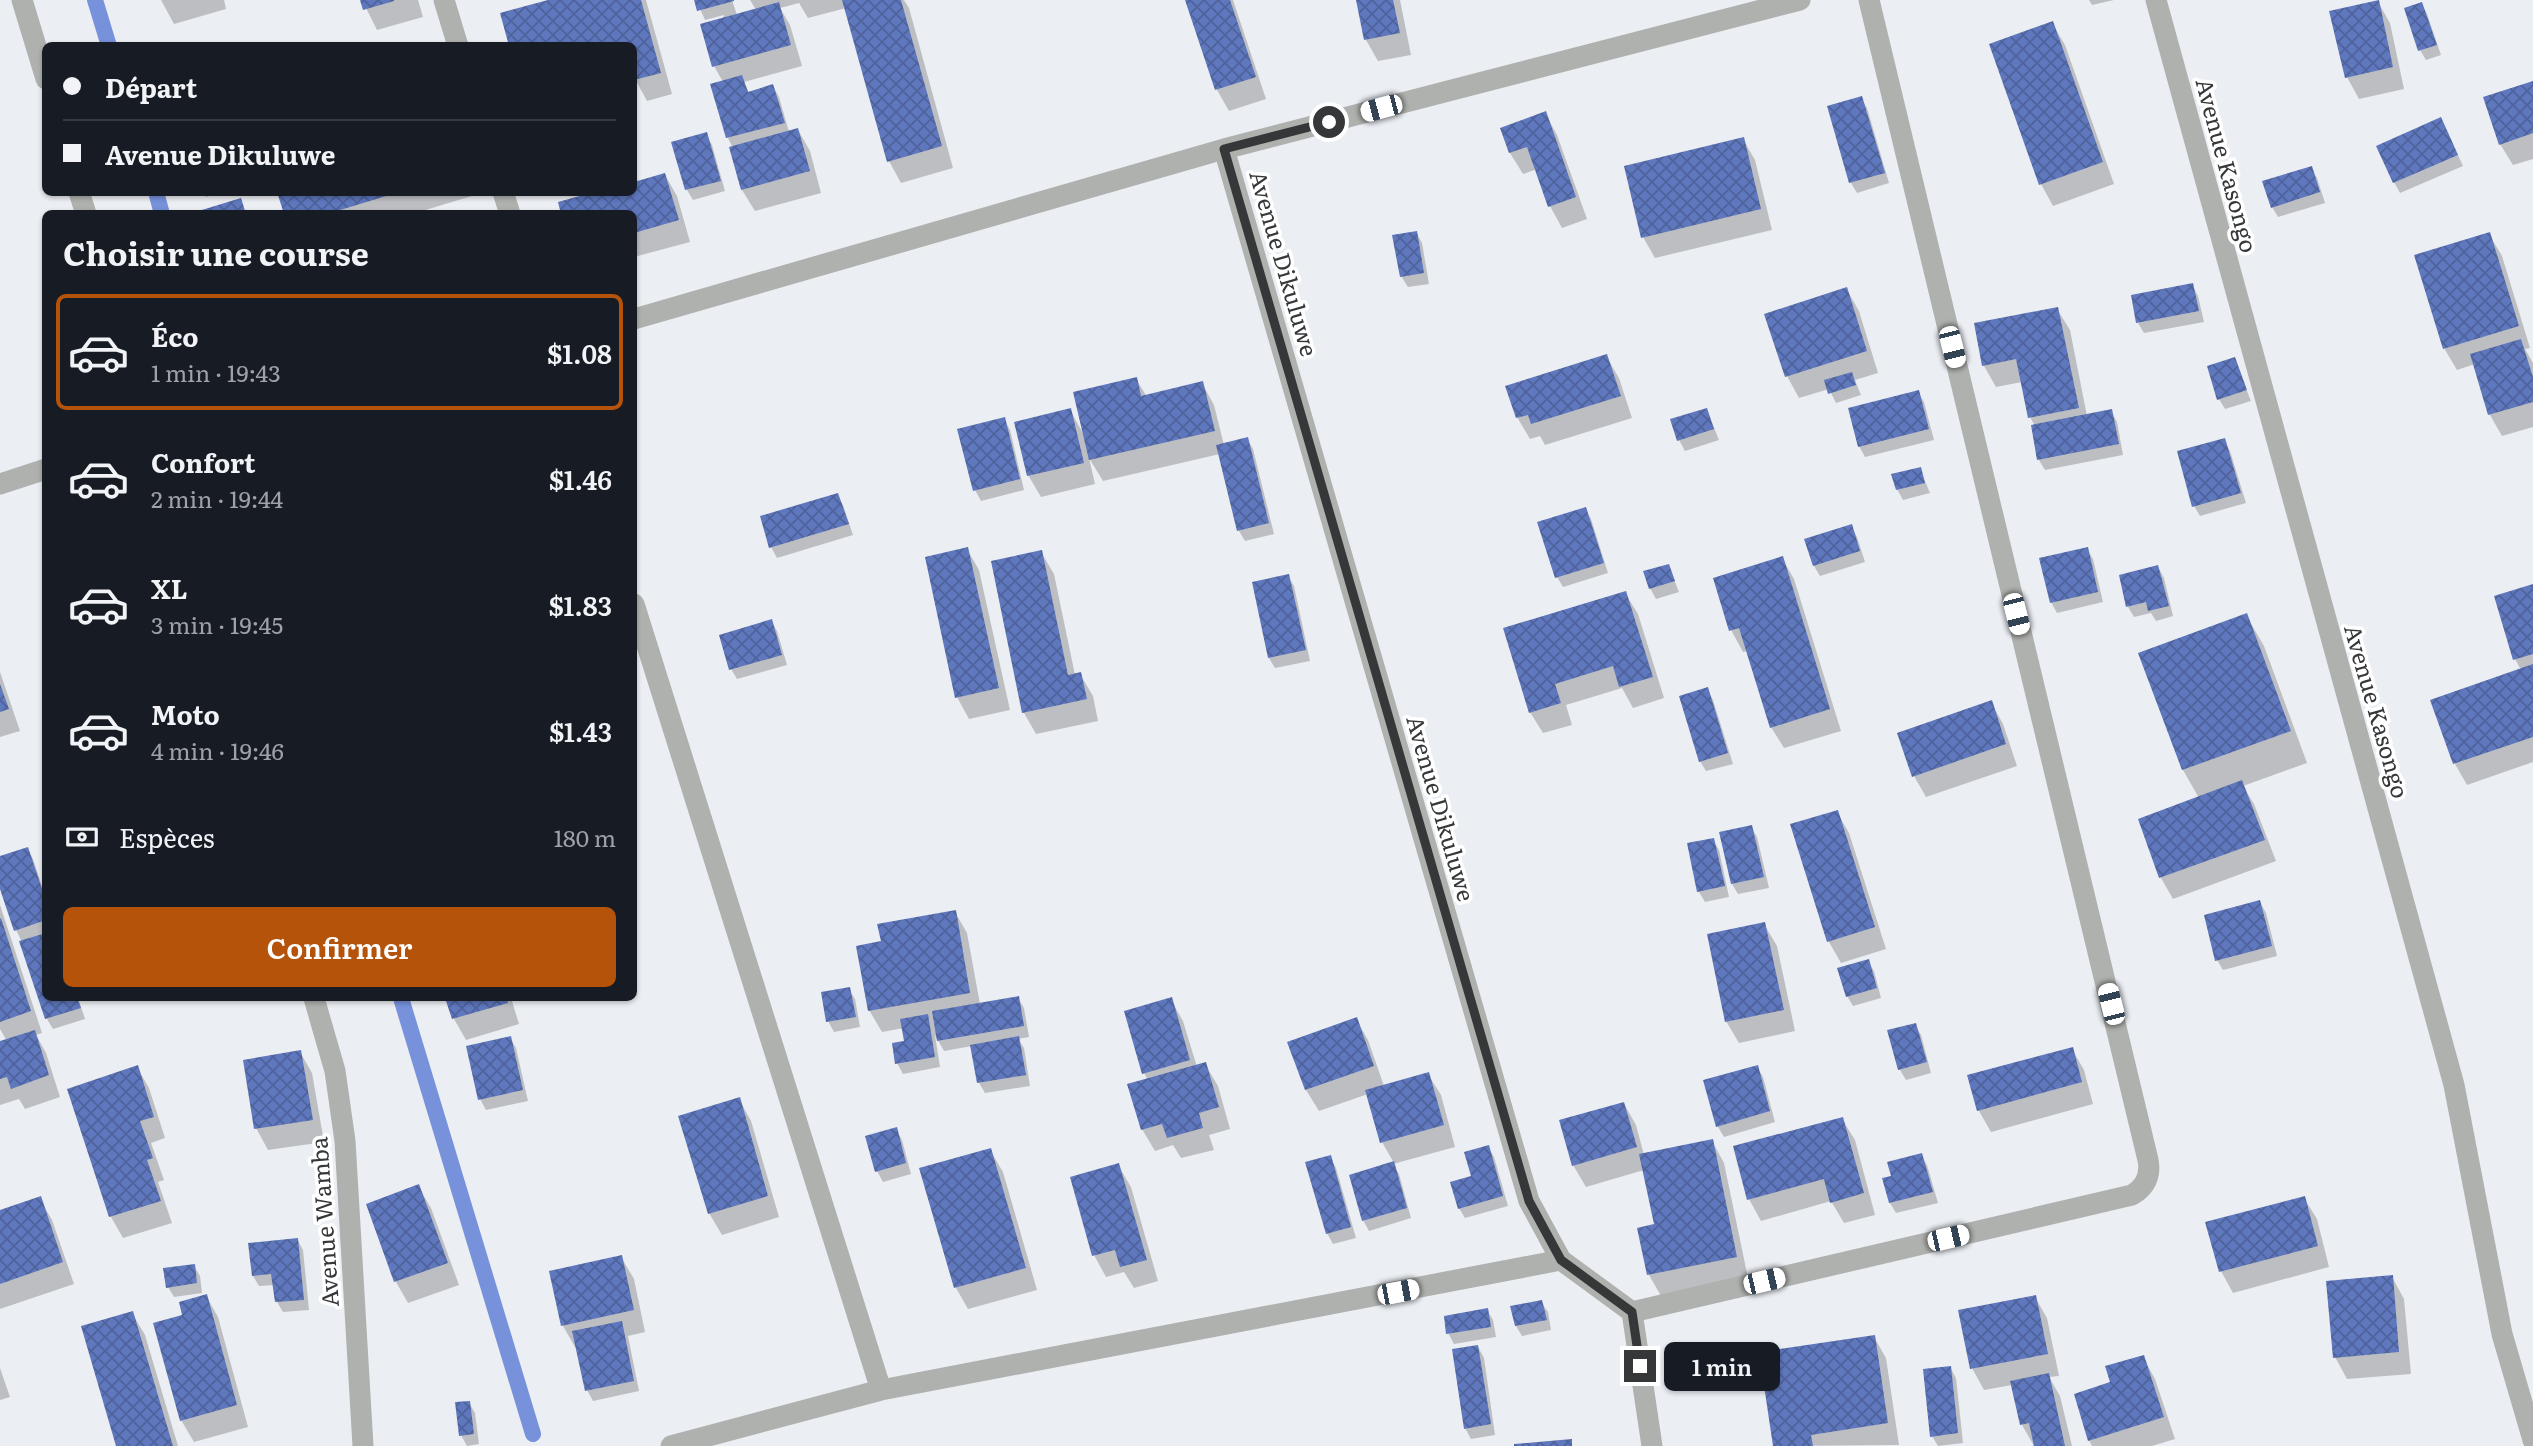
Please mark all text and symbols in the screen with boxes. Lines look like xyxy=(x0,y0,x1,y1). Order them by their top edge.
text: Départ xyxy=(105,67,197,106)
street label: Avenue Kasongo xyxy=(2188,74,2268,256)
car xyxy=(1358,92,1405,124)
route start xyxy=(1313,106,1345,138)
text: Avenue Dikuluwe xyxy=(105,134,335,173)
street label: Avenue Dikuluwe xyxy=(1242,166,1328,360)
text: Choisir une course xyxy=(63,228,369,276)
text: Éco xyxy=(151,316,199,355)
icon: car xyxy=(67,321,130,384)
car xyxy=(1937,324,1968,370)
text: $1.08 xyxy=(547,333,612,372)
text: 1 min · 19:43 xyxy=(151,355,281,389)
text: Confort xyxy=(151,442,255,481)
icon: car xyxy=(67,447,130,510)
text: $1.46 xyxy=(549,459,612,498)
text: 2 min · 19:44 xyxy=(151,481,283,515)
text: XL xyxy=(151,568,188,607)
icon: car xyxy=(67,573,130,636)
text: $1.83 xyxy=(548,585,612,624)
car xyxy=(2001,591,2032,637)
text: 3 min · 19:45 xyxy=(151,607,283,641)
street label: Avenue Kasongo xyxy=(2337,620,2419,802)
text: Moto xyxy=(151,694,220,733)
icon: car xyxy=(67,699,130,762)
text: $1.43 xyxy=(549,711,612,750)
street label: Avenue Dikuluwe xyxy=(1399,711,1485,905)
text: 4 min · 19:46 xyxy=(151,733,284,767)
text: Espèces xyxy=(119,817,215,856)
icon: cash xyxy=(63,818,101,856)
text: 180 m xyxy=(554,820,616,854)
button: Confirmer xyxy=(63,907,616,987)
car xyxy=(2096,981,2127,1027)
street label: Avenue Wamba xyxy=(300,1135,346,1308)
car xyxy=(1926,1223,1971,1253)
car xyxy=(1742,1266,1787,1296)
car xyxy=(1376,1278,1421,1306)
callout: 1 min xyxy=(1664,1342,1780,1390)
text: 1 min xyxy=(1692,1349,1752,1383)
route end xyxy=(1624,1350,1656,1382)

